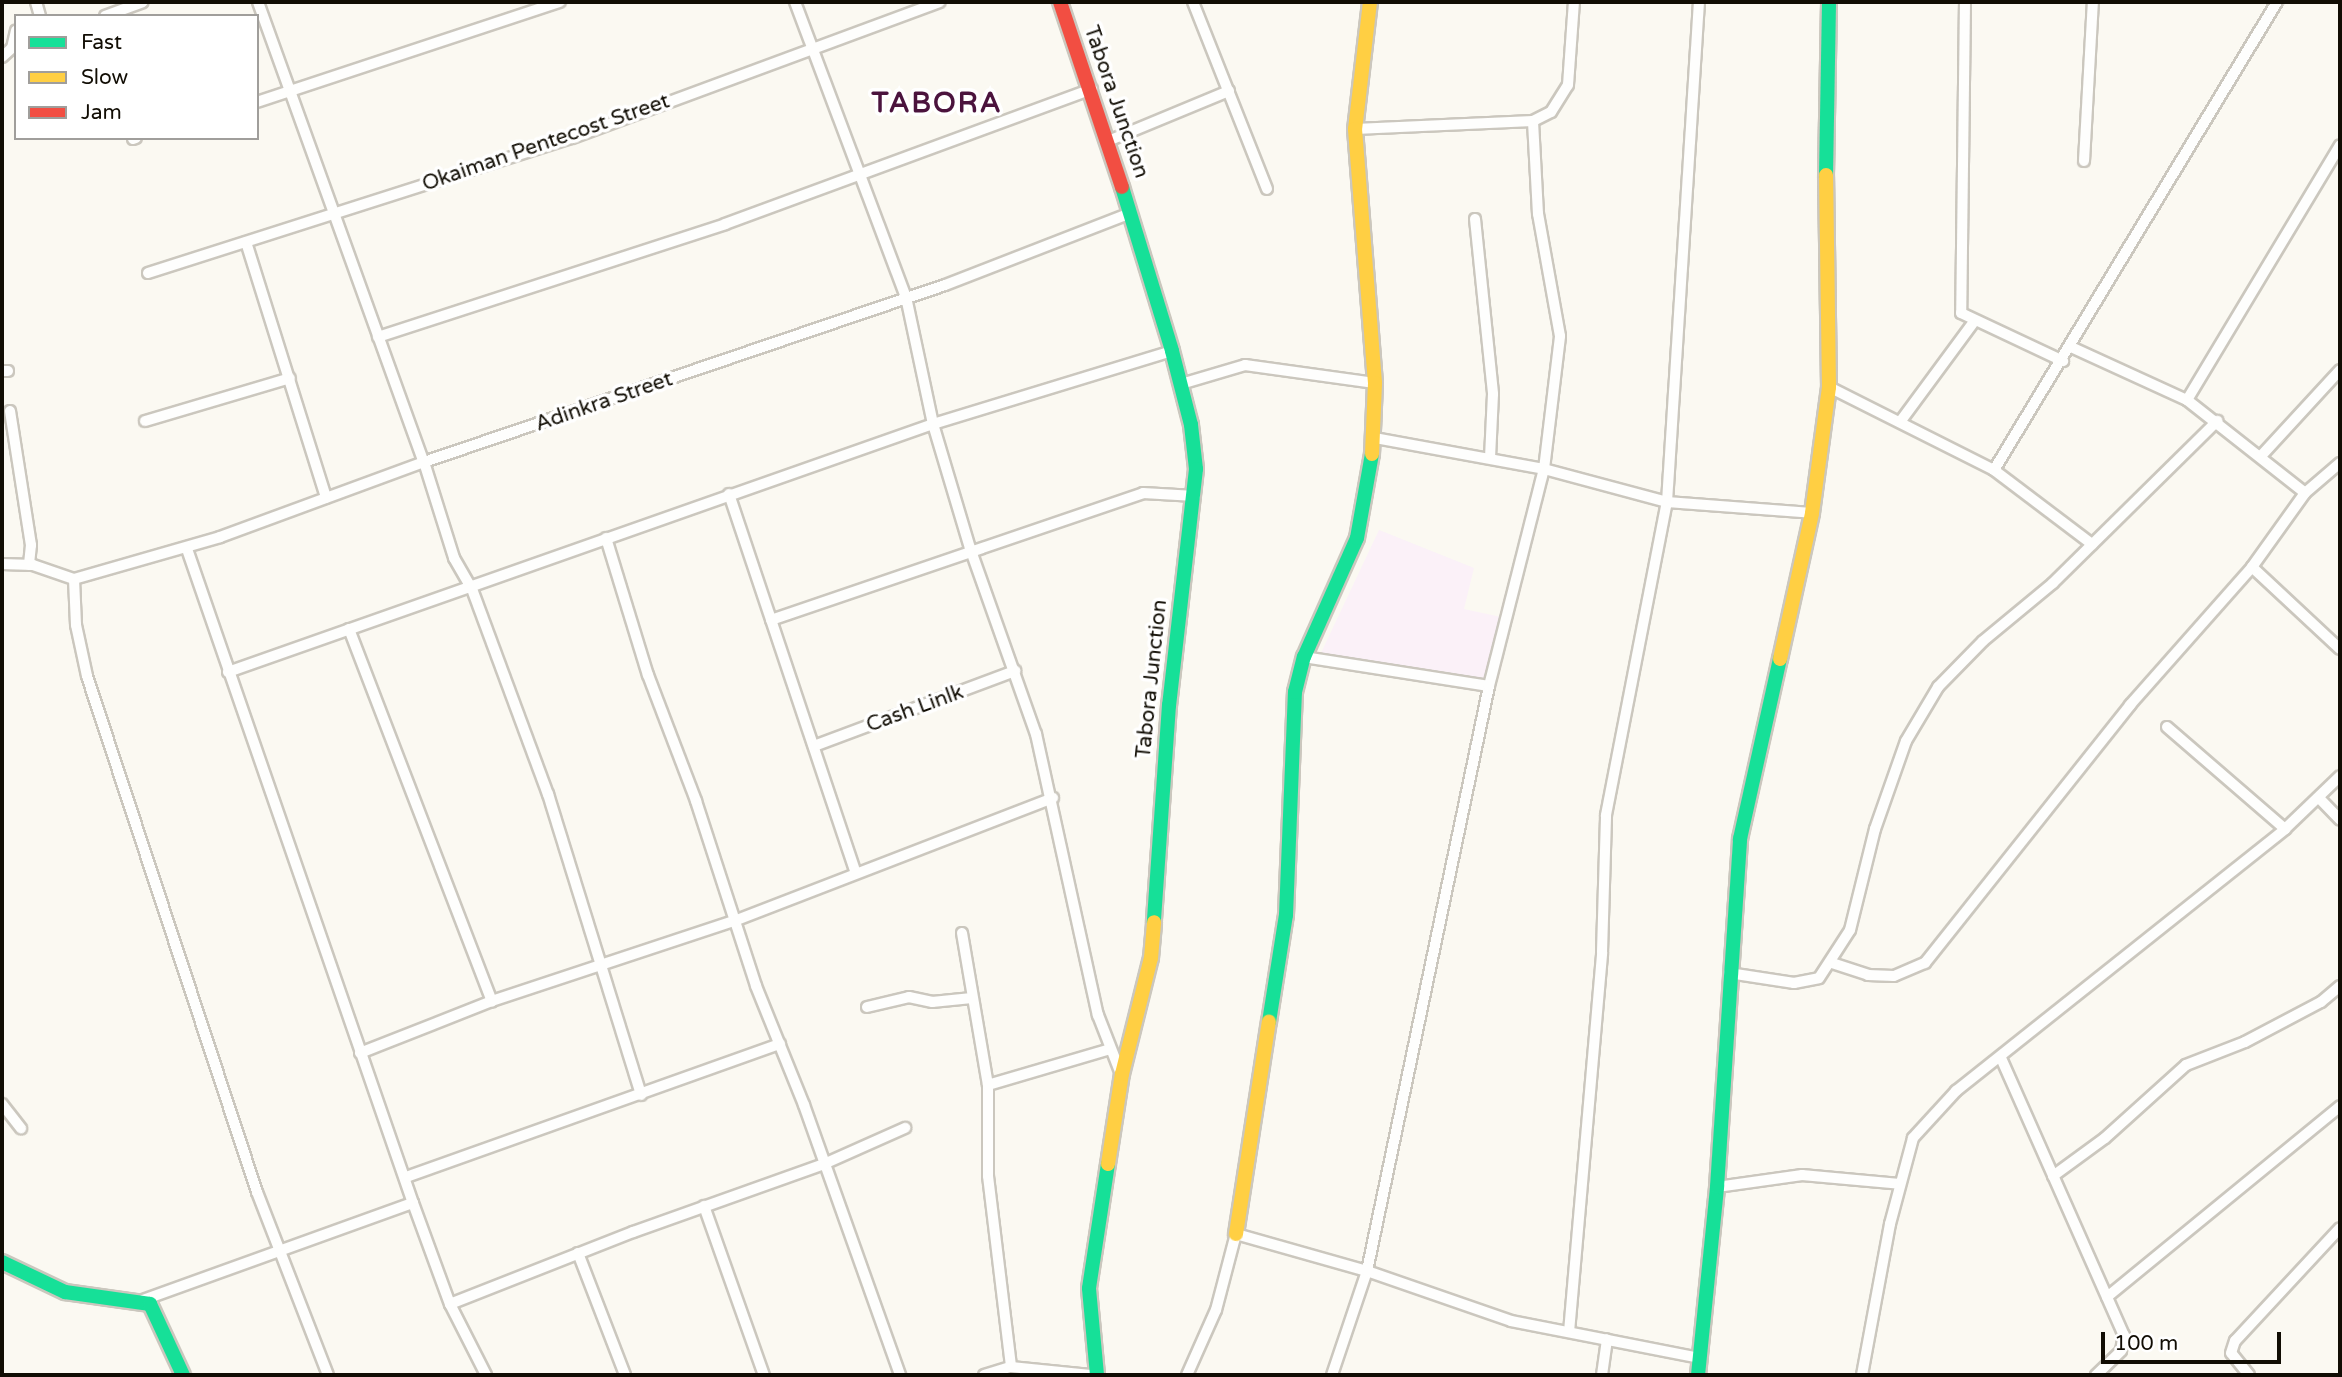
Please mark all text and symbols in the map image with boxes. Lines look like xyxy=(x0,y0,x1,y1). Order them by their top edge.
legend xyxy=(14,14,259,140)
street label: Tabora Junction xyxy=(1078,22,1154,182)
text: Fast xyxy=(81,30,122,55)
text: Slow xyxy=(81,65,128,90)
district label: TABORA xyxy=(872,86,1002,120)
street label: Okaiman Pentecost Street xyxy=(419,89,673,197)
text: Jam xyxy=(81,100,122,125)
street label: Adinkra Street xyxy=(532,367,676,437)
street label: Tabora Junction xyxy=(1131,598,1173,760)
street label: Cash Linlk xyxy=(863,680,967,738)
scale bar xyxy=(2104,1318,2284,1362)
text: 100 m xyxy=(2114,1331,2178,1356)

